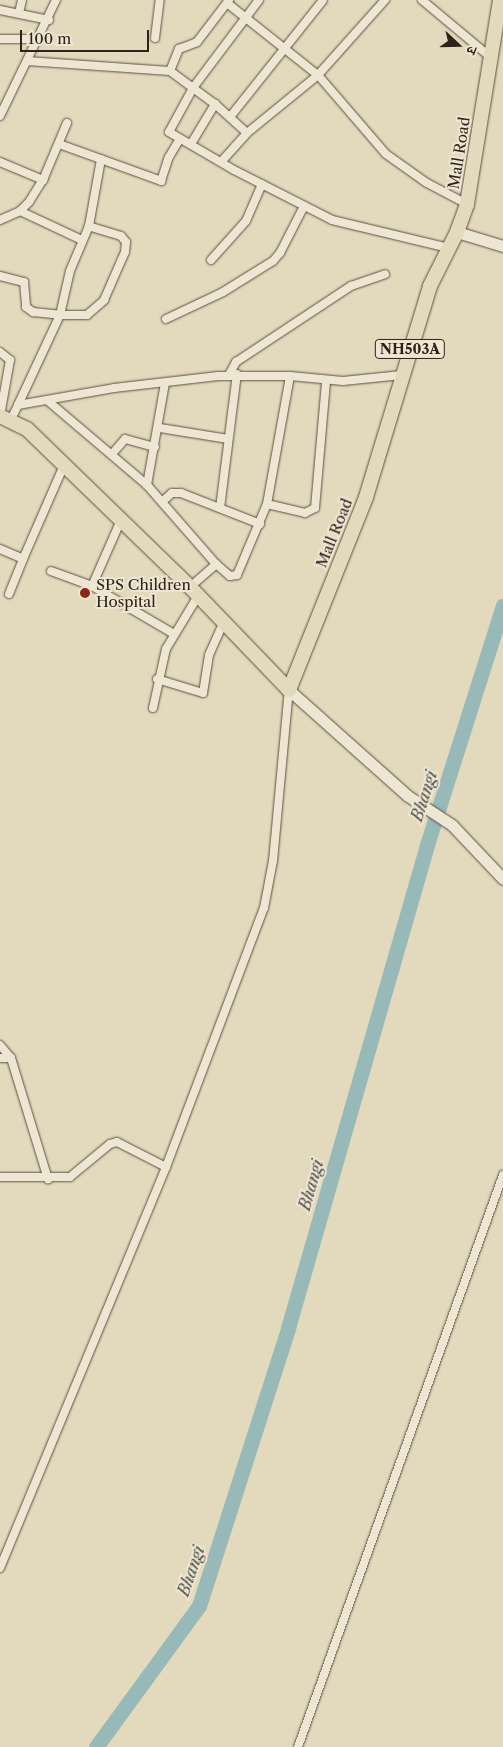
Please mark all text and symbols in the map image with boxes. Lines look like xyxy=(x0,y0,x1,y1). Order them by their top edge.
scale bar xyxy=(22,20,151,52)
north arrow xyxy=(433,20,483,70)
text: 100 m xyxy=(28,29,71,48)
text: उ xyxy=(462,44,482,57)
street label: Mall Road xyxy=(444,116,474,190)
road number: NH503A xyxy=(374,338,446,360)
street label: Mall Road xyxy=(312,496,356,570)
place label: SPS Children Hospital xyxy=(96,575,191,610)
marker: SPS Children Hospital xyxy=(78,586,92,600)
water label: Bhangi xyxy=(407,768,441,824)
water label: Bhangi xyxy=(295,1157,327,1213)
water label: Bhangi xyxy=(173,1543,209,1599)

